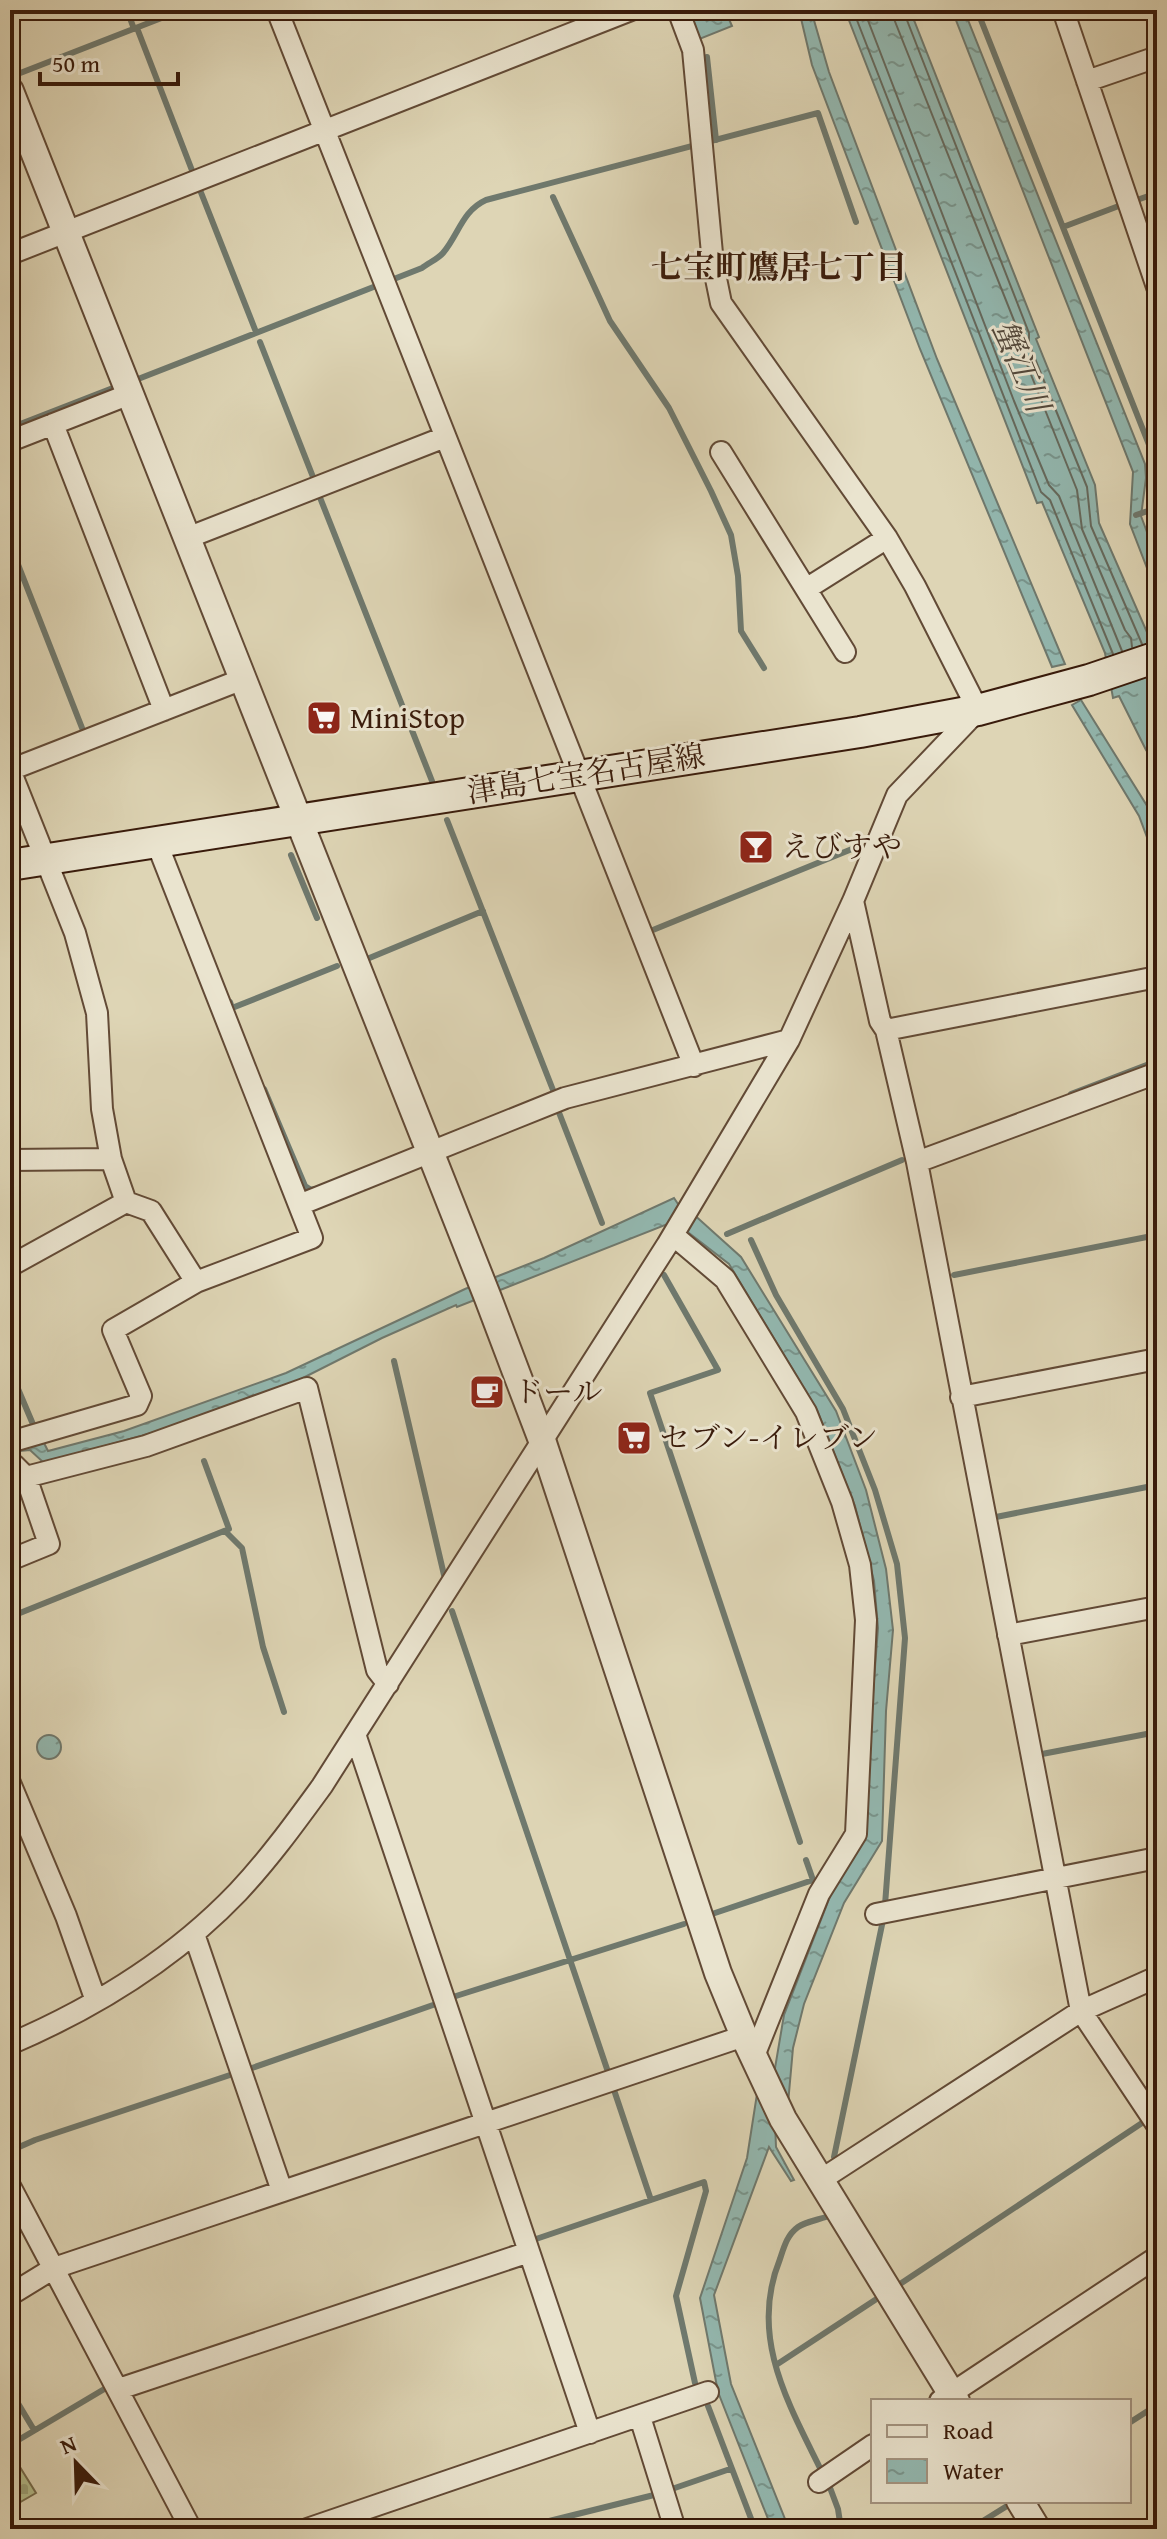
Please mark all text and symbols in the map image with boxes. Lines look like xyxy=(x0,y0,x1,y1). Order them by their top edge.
scale bar xyxy=(40,36,178,86)
text: 50 m xyxy=(52,46,100,81)
district label: 七宝町鷹居七丁目 xyxy=(651,243,907,290)
water label: 蟹江川 xyxy=(981,312,1063,422)
place label: MiniStop xyxy=(350,695,465,739)
supermarket icon: MiniStop xyxy=(305,699,343,737)
street label: 津島七宝名古屋線 xyxy=(464,733,708,814)
place label: えびすや xyxy=(782,824,902,868)
bar icon: えびすや xyxy=(737,828,775,866)
place label: ドール xyxy=(513,1369,602,1413)
cafe icon: ドール xyxy=(468,1373,506,1411)
place label: セブン-イレブン xyxy=(660,1415,878,1459)
supermarket icon: セブン-イレブン xyxy=(615,1419,653,1457)
legend xyxy=(871,2399,1131,2503)
text: Road xyxy=(943,2413,993,2448)
north arrow xyxy=(36,2423,116,2503)
text: N xyxy=(55,2427,81,2462)
text: Water xyxy=(943,2453,1004,2488)

